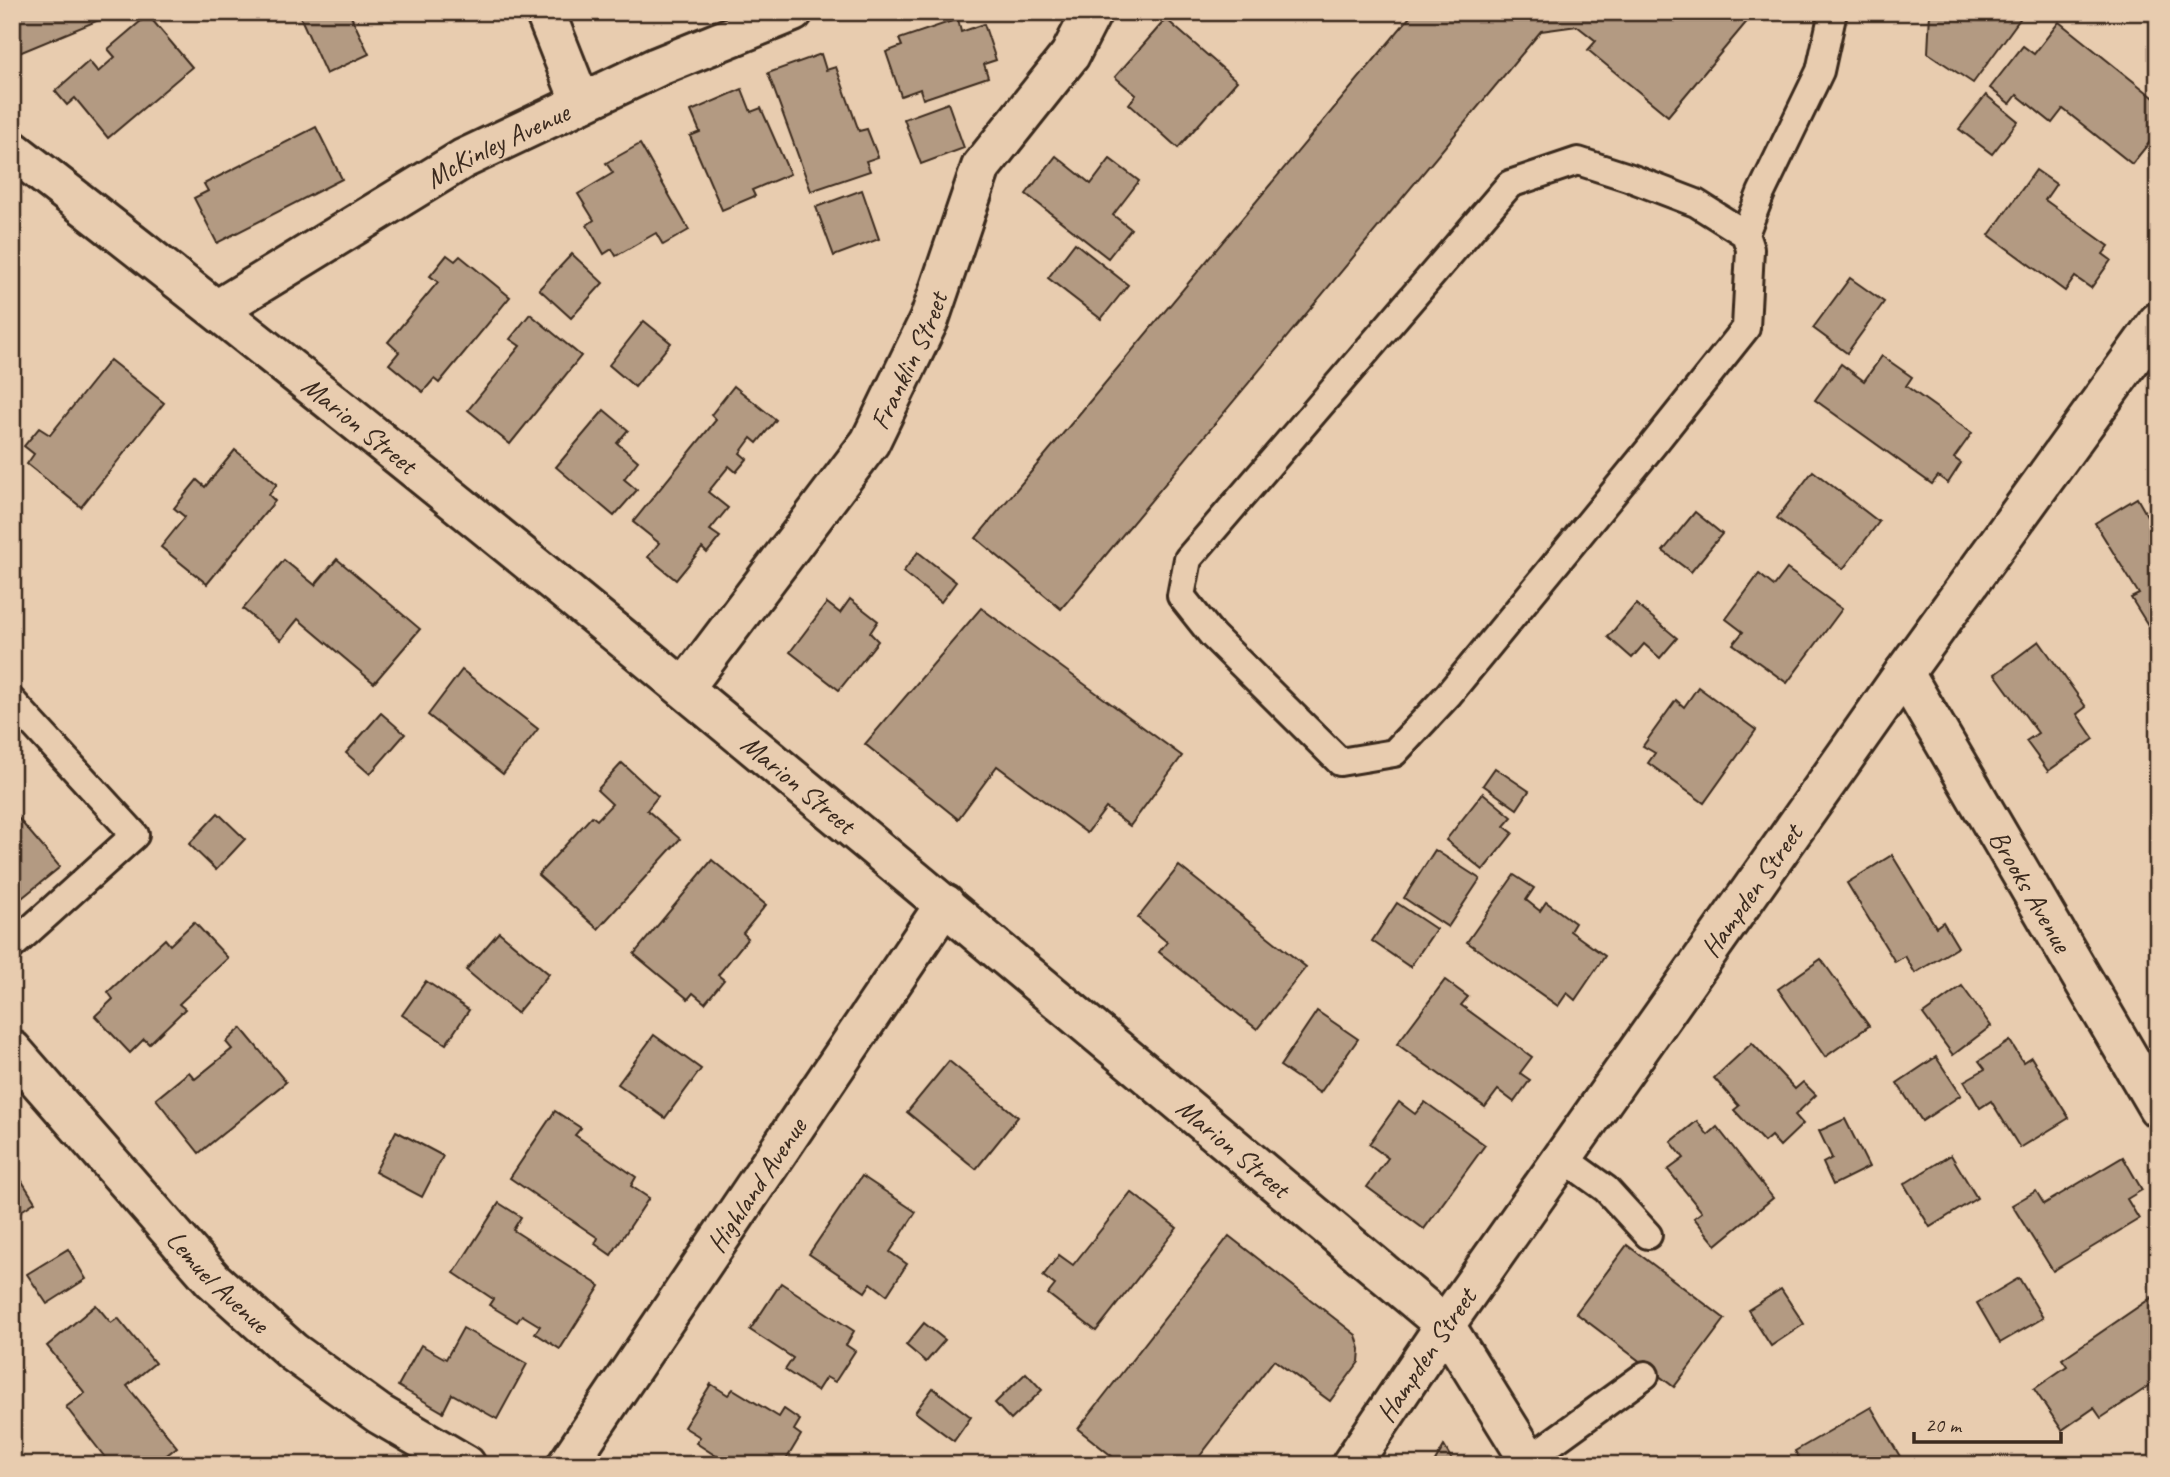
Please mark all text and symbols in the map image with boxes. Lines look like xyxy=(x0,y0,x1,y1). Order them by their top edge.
street label: McKinley Avenue xyxy=(418,93,576,196)
street label: Franklin Street xyxy=(861,285,956,435)
street label: Marion Street xyxy=(295,368,426,483)
street label: Marion Street xyxy=(734,726,865,843)
street label: Hampden Street xyxy=(1692,815,1811,964)
street label: Brooks Avenue xyxy=(1982,823,2081,960)
street label: Marion Street xyxy=(1170,1090,1299,1207)
street label: Highland Avenue xyxy=(698,1109,815,1259)
street label: Lemuel Avenue xyxy=(159,1222,279,1342)
street label: Hampden Street xyxy=(1368,1279,1485,1428)
scale bar xyxy=(1914,1400,2062,1444)
text: 20 m xyxy=(1925,1412,1963,1438)

